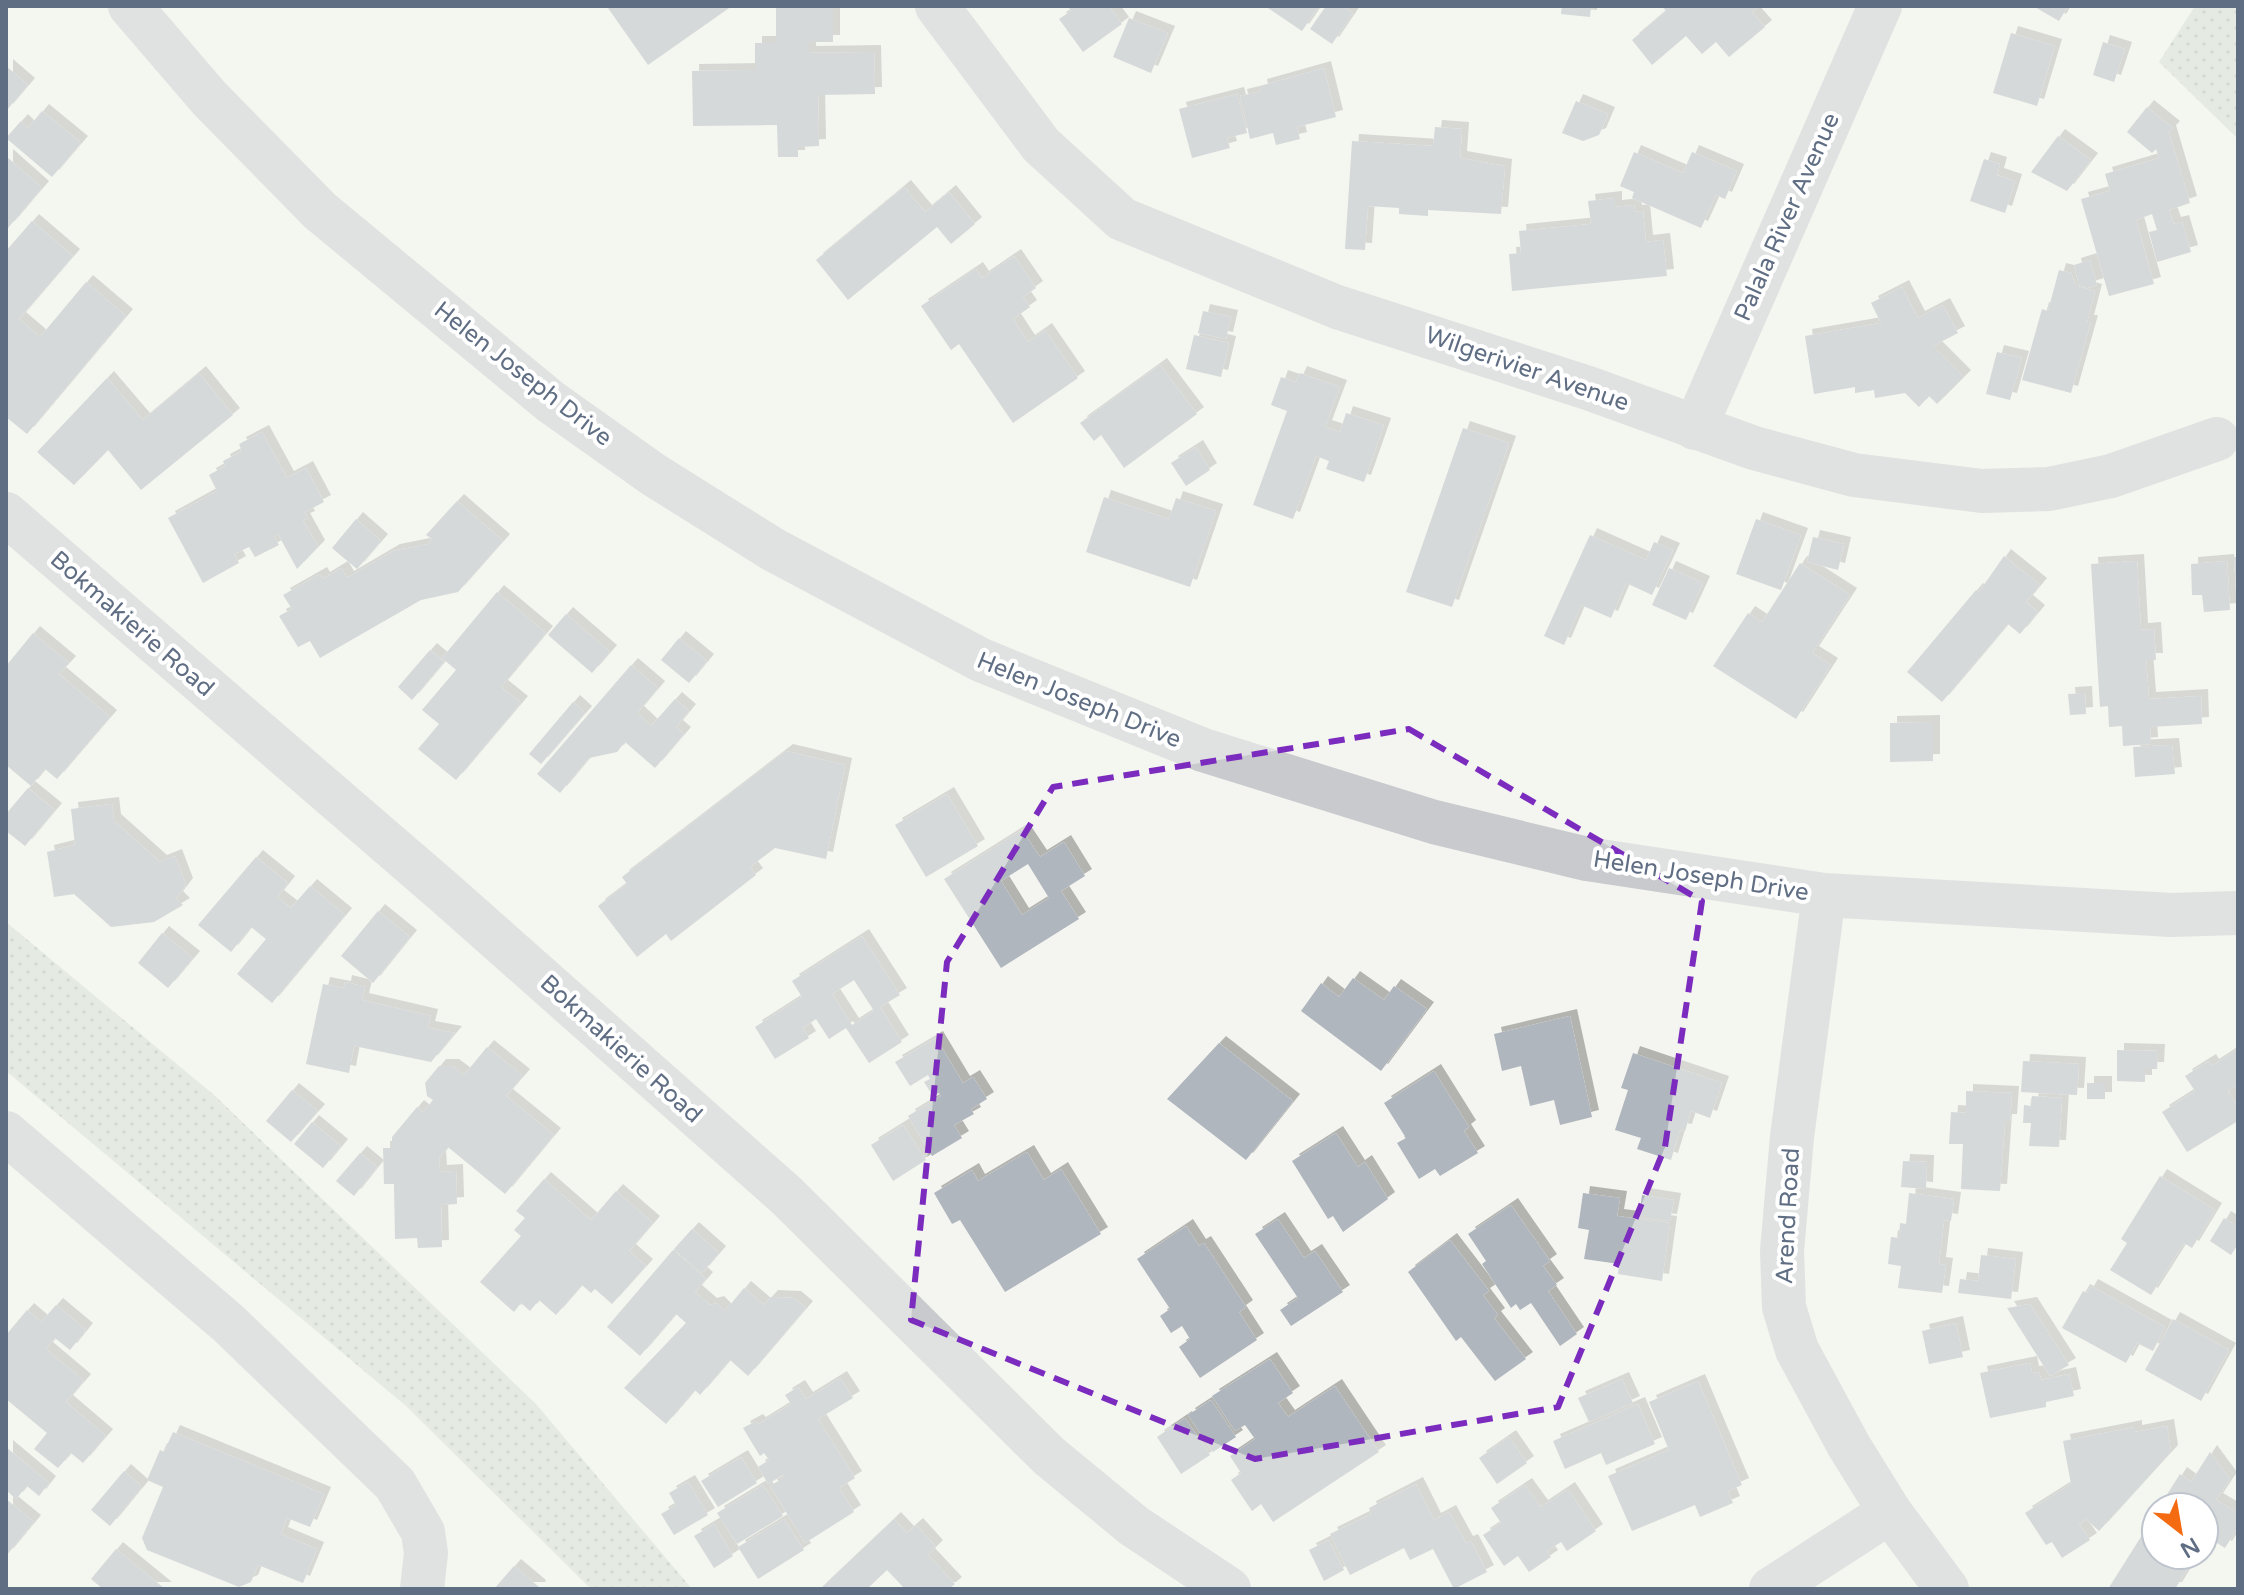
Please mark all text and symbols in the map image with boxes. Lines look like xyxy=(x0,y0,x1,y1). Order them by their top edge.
street label: Palala River Avenue xyxy=(1728,108,1846,326)
street label: Helen Joseph Drive xyxy=(428,296,618,452)
street label: Wilgerivier Avenue xyxy=(1421,321,1633,417)
street label: Bokmakierie Road xyxy=(44,545,220,703)
street label: Helen Joseph Drive xyxy=(973,646,1185,754)
street label: Helen Joseph Drive xyxy=(1591,845,1811,907)
street label: Bokmakierie Road xyxy=(534,969,708,1129)
street label: Arend Road xyxy=(1770,1147,1806,1285)
north arrow xyxy=(2140,1491,2220,1571)
text: N xyxy=(2176,1532,2204,1563)

